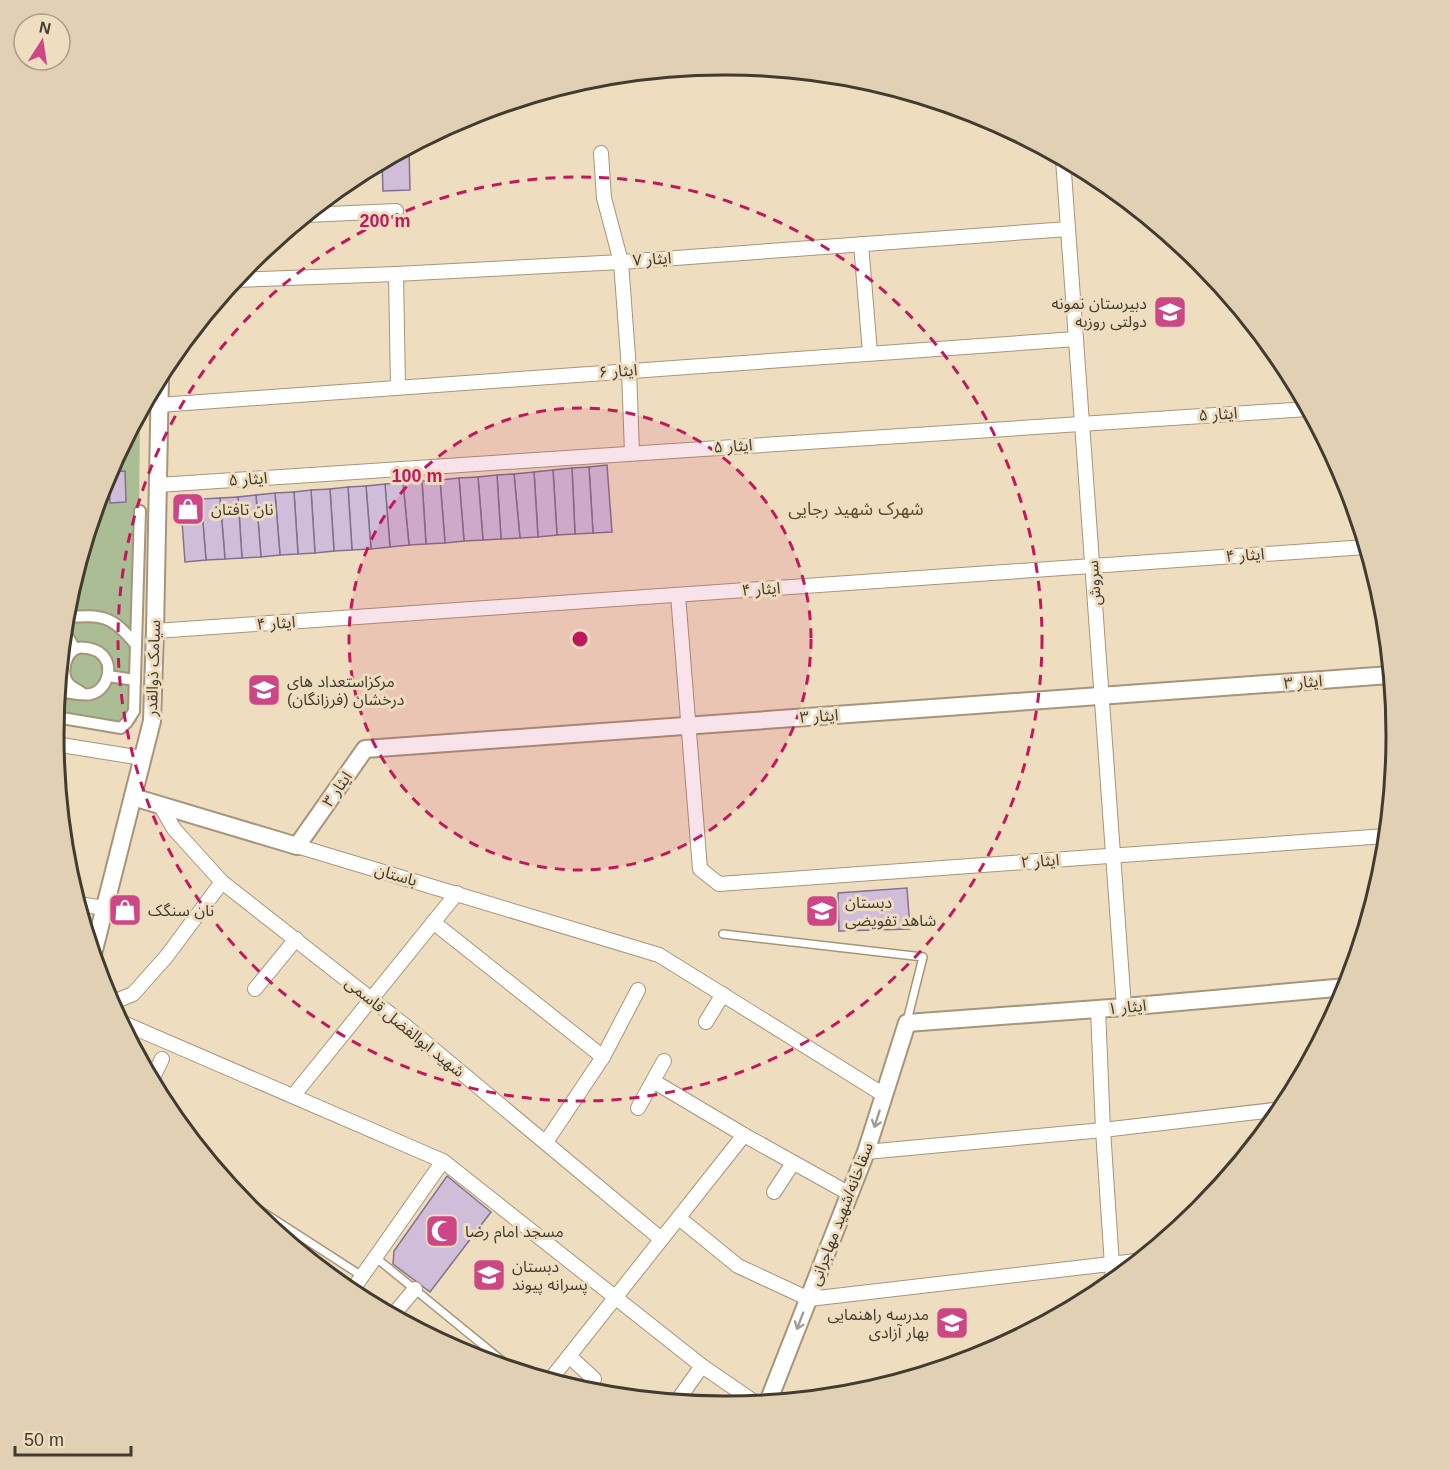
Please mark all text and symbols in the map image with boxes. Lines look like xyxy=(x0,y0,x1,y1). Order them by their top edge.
north arrow xyxy=(12,12,72,72)
text: N xyxy=(38,18,52,37)
text: 200 m xyxy=(359,211,411,231)
street label: ایثار ۷ xyxy=(632,249,672,270)
school or university icon: دبیرستان نمونه دولتی روزبه xyxy=(1152,294,1188,330)
place label: دبیرستان نمونه دولتی روزبه xyxy=(1051,295,1147,331)
street label: ایثار ۶ xyxy=(598,361,638,382)
street label: ایثار ۵ xyxy=(1198,404,1238,425)
street label: ایثار ۵ xyxy=(713,436,753,457)
text: 100 m xyxy=(391,466,443,486)
street label: ایثار ۵ xyxy=(228,469,268,490)
shop icon: نان تافتان xyxy=(170,491,206,527)
district label: شهرک شهید رجایی xyxy=(788,499,924,520)
place label: نان تافتان xyxy=(211,501,274,519)
street label: ایثار ۴ xyxy=(1225,545,1265,566)
street label: سروش xyxy=(1084,560,1105,606)
street label: ایثار ۴ xyxy=(741,579,781,600)
street label: ایثار ۴ xyxy=(256,613,296,634)
street label: سیامک ذوالقدر xyxy=(143,619,164,718)
centre of rings xyxy=(570,629,590,649)
school or university icon: مرکزاستعداد های درخشان (فرزانگان) xyxy=(246,672,282,708)
street label: ایثار ۳ xyxy=(1283,672,1323,693)
place label: مرکزاستعداد های درخشان (فرزانگان) xyxy=(287,673,404,709)
street label: ایثار ۳ xyxy=(799,706,839,727)
street label: ایثار ۳ xyxy=(319,768,356,810)
street label: ایثار ۲ xyxy=(1020,851,1060,872)
street label: باستان xyxy=(373,861,419,890)
shop icon: نان سنگک xyxy=(107,892,143,928)
school or university icon: دبستان شاهد تفویضی xyxy=(804,893,840,929)
place label: دبستان شاهد تفویضی xyxy=(845,894,936,930)
place label: نان سنگک xyxy=(148,902,214,920)
street label: شهید ابوالفضل قاسمی xyxy=(342,974,468,1081)
street label: ایثار ۱ xyxy=(1107,997,1147,1018)
one-way arrow xyxy=(870,1109,881,1128)
street label: سقاخانه/شهید مهاجرانی xyxy=(806,1140,877,1288)
mosque icon: مسجد امام رضا xyxy=(424,1213,460,1249)
place label: مسجد امام رضا xyxy=(465,1223,564,1244)
school or university icon: دبستان پسرانه پیوند xyxy=(471,1257,507,1293)
place label: دبستان پسرانه پیوند xyxy=(512,1258,588,1295)
school or university icon: مدرسه راهنمایی بهار آزادی xyxy=(934,1305,970,1341)
place label: مدرسه راهنمایی بهار آزادی xyxy=(828,1306,929,1342)
one-way arrow xyxy=(794,1311,805,1329)
scale bar xyxy=(15,1419,130,1457)
text: 50 m xyxy=(24,1430,64,1450)

